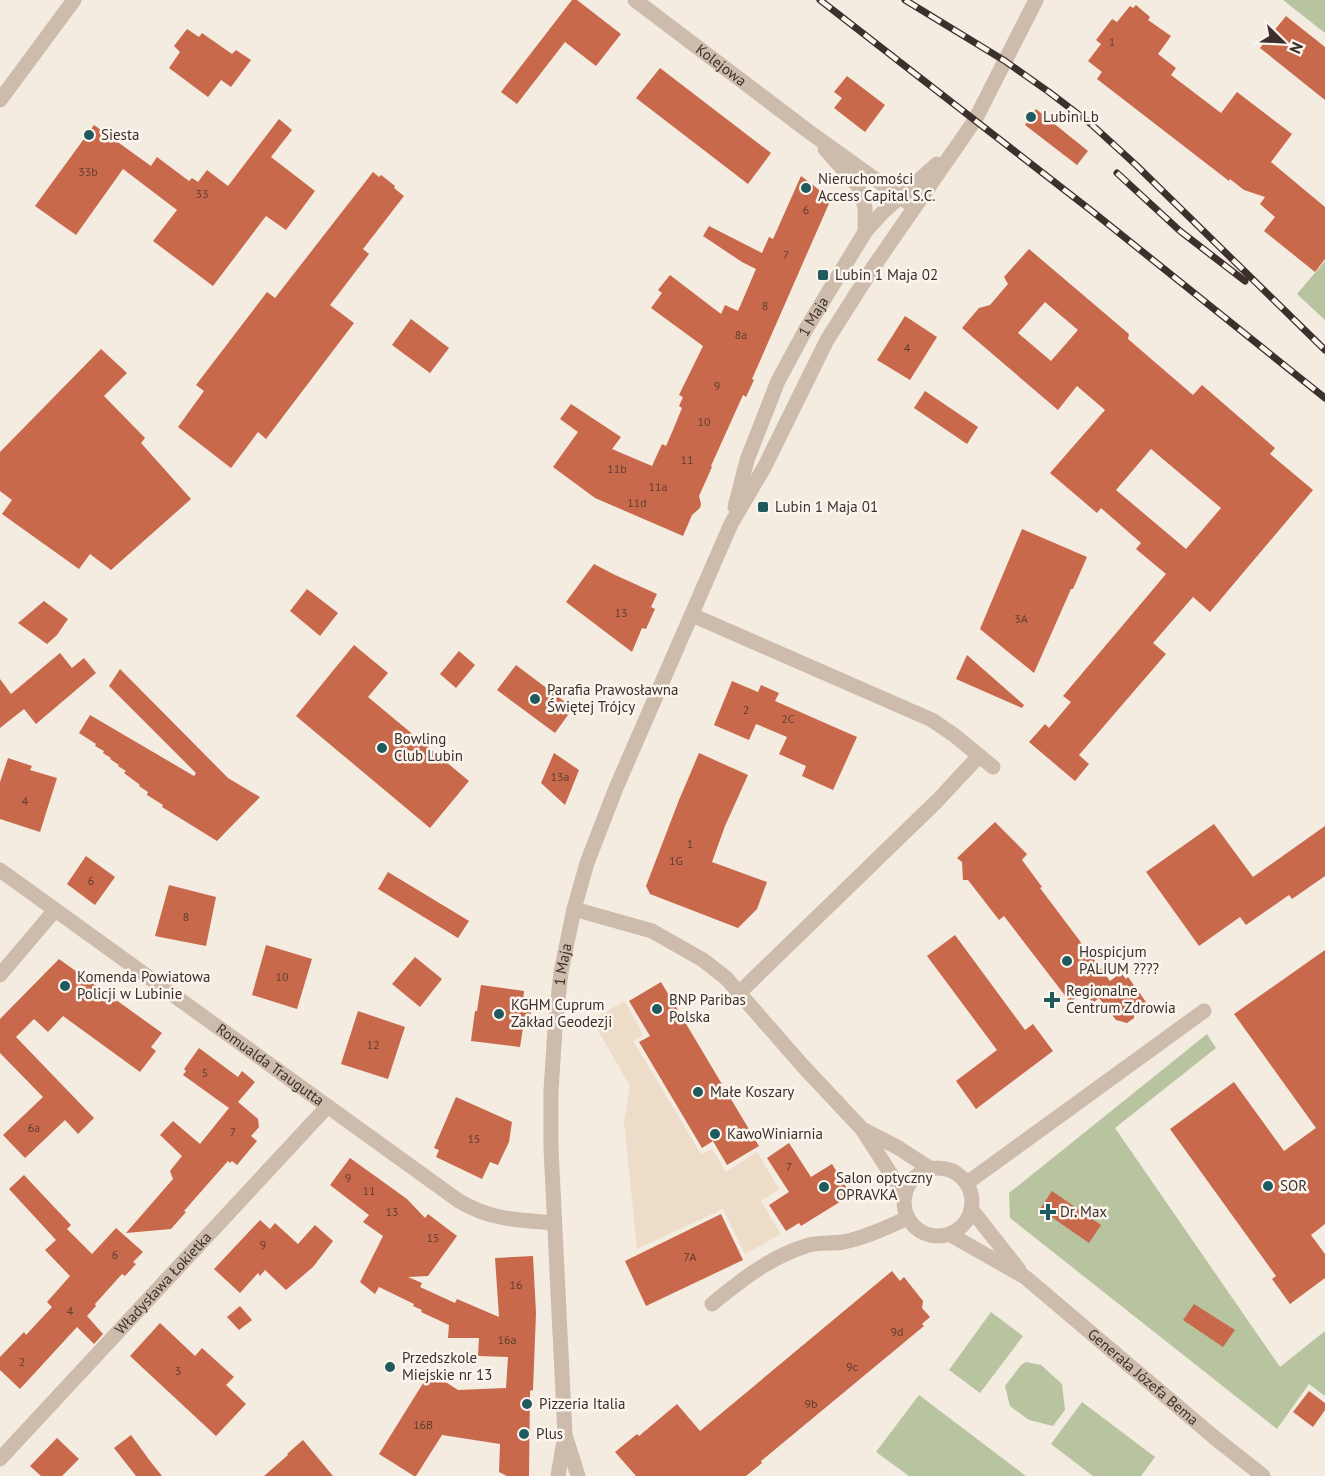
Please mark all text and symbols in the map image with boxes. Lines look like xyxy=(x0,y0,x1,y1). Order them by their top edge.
north arrow xyxy=(1253,12,1313,72)
house number: 1 xyxy=(1109,34,1115,49)
street label: Kolejowa xyxy=(692,39,751,90)
text: N xyxy=(1285,39,1308,57)
place label: Lubin Lb xyxy=(1043,107,1099,126)
marker: Lubin Lb xyxy=(1024,110,1038,124)
place label: Siesta xyxy=(101,125,139,144)
marker: Siesta xyxy=(82,128,96,142)
house number: 33b xyxy=(78,164,98,179)
place label: Nieruchomości Access Capital S.C. xyxy=(818,169,935,205)
marker: Nieruchomości Access Capital S.C. xyxy=(799,181,813,195)
house number: 33 xyxy=(195,186,209,201)
house number: 6 xyxy=(803,202,809,217)
house number: 7 xyxy=(783,247,789,262)
place label: Lubin 1 Maja 02 xyxy=(835,265,938,284)
marker: Lubin 1 Maja 02 xyxy=(816,268,830,282)
street label: 1 Maja xyxy=(794,293,832,339)
house number: 8 xyxy=(762,298,768,313)
house number: 8a xyxy=(735,327,747,342)
house number: 4 xyxy=(904,340,911,355)
house number: 9 xyxy=(714,378,720,393)
house number: 10 xyxy=(697,414,711,429)
house number: 11 xyxy=(680,452,694,467)
house number: 11b xyxy=(607,461,627,476)
house number: 11a xyxy=(648,479,668,494)
house number: 11d xyxy=(627,495,647,510)
place label: Lubin 1 Maja 01 xyxy=(775,497,878,516)
marker: Lubin 1 Maja 01 xyxy=(756,500,770,514)
house number: 13 xyxy=(614,605,628,620)
house number: 3A xyxy=(1014,611,1028,626)
place label: Parafia Prawosławna Świętej Trójcy xyxy=(547,680,679,716)
marker: Parafia Prawosławna Świętej Trójcy xyxy=(528,692,542,706)
house number: 2 xyxy=(743,702,749,717)
house number: 2C xyxy=(781,711,795,726)
place label: Bowling Club Lubin xyxy=(394,729,463,765)
marker: Bowling Club Lubin xyxy=(375,741,389,755)
house number: 13a xyxy=(550,769,570,784)
house number: 4 xyxy=(22,793,29,808)
house number: 1 xyxy=(687,836,693,851)
house number: 1G xyxy=(669,853,683,868)
house number: 6 xyxy=(88,873,94,888)
house number: 8 xyxy=(183,909,189,924)
street label: 1 Maja xyxy=(550,941,576,987)
place label: Hospicjum PALIUM ???? xyxy=(1079,942,1159,978)
marker: Hospicjum PALIUM ???? xyxy=(1060,954,1074,968)
place label: Komenda Powiatowa Policji w Lubinie xyxy=(77,967,210,1003)
house number: 10 xyxy=(275,969,289,984)
marker: Komenda Powiatowa Policji w Lubinie xyxy=(58,979,72,993)
place label: Regionalne Centrum Zdrowia xyxy=(1066,981,1176,1017)
place label: BNP Paribas Polska xyxy=(669,990,746,1026)
marker: Regionalne Centrum Zdrowia xyxy=(1043,991,1061,1009)
place label: KGHM Cuprum Zakład Geodezji xyxy=(511,995,612,1031)
marker: BNP Paribas Polska xyxy=(650,1002,664,1016)
marker: KGHM Cuprum Zakład Geodezji xyxy=(492,1007,506,1021)
street label: Romualda Traugutta xyxy=(213,1019,328,1110)
house number: 12 xyxy=(366,1037,380,1052)
house number: 5 xyxy=(202,1065,208,1080)
place label: Małe Koszary xyxy=(710,1082,794,1101)
marker: Małe Koszary xyxy=(691,1085,705,1099)
house number: 6a xyxy=(28,1120,40,1135)
house number: 7 xyxy=(230,1124,236,1139)
place label: KawoWiniarnia xyxy=(727,1124,823,1143)
marker: KawoWiniarnia xyxy=(708,1127,722,1141)
house number: 15 xyxy=(467,1131,481,1146)
house number: 7 xyxy=(786,1159,792,1174)
place label: Salon optyczny OPRAVKA xyxy=(836,1168,933,1204)
house number: 9 xyxy=(345,1170,351,1185)
place label: SOR xyxy=(1280,1176,1307,1195)
marker: SOR xyxy=(1261,1179,1275,1193)
marker: Salon optyczny OPRAVKA xyxy=(817,1180,831,1194)
house number: 11 xyxy=(362,1183,376,1198)
place label: Dr. Max xyxy=(1060,1202,1107,1221)
house number: 13 xyxy=(385,1204,399,1219)
marker: Dr. Max xyxy=(1041,1205,1055,1219)
street label: Władysława Łokietka xyxy=(111,1227,215,1338)
house number: 15 xyxy=(426,1230,440,1245)
house number: 9 xyxy=(260,1237,266,1252)
house number: 6 xyxy=(112,1247,118,1262)
house number: 7A xyxy=(684,1249,696,1264)
house number: 16 xyxy=(509,1277,523,1292)
house number: 4 xyxy=(67,1303,74,1318)
house number: 9d xyxy=(891,1324,904,1339)
street label: Generała Józefa Bema xyxy=(1084,1324,1203,1429)
house number: 16a xyxy=(497,1332,517,1347)
place label: Przedszkole Miejskie nr 13 xyxy=(402,1348,492,1384)
house number: 2 xyxy=(19,1354,25,1369)
house number: 9c xyxy=(846,1359,859,1374)
marker: Przedszkole Miejskie nr 13 xyxy=(383,1360,397,1374)
house number: 3 xyxy=(175,1363,181,1378)
place label: Pizzeria Italia xyxy=(539,1394,626,1413)
house number: 9b xyxy=(804,1396,818,1411)
marker: Pizzeria Italia xyxy=(520,1397,534,1411)
house number: 16B xyxy=(413,1417,433,1432)
place label: Plus xyxy=(536,1424,563,1443)
marker: Plus xyxy=(517,1427,531,1441)

